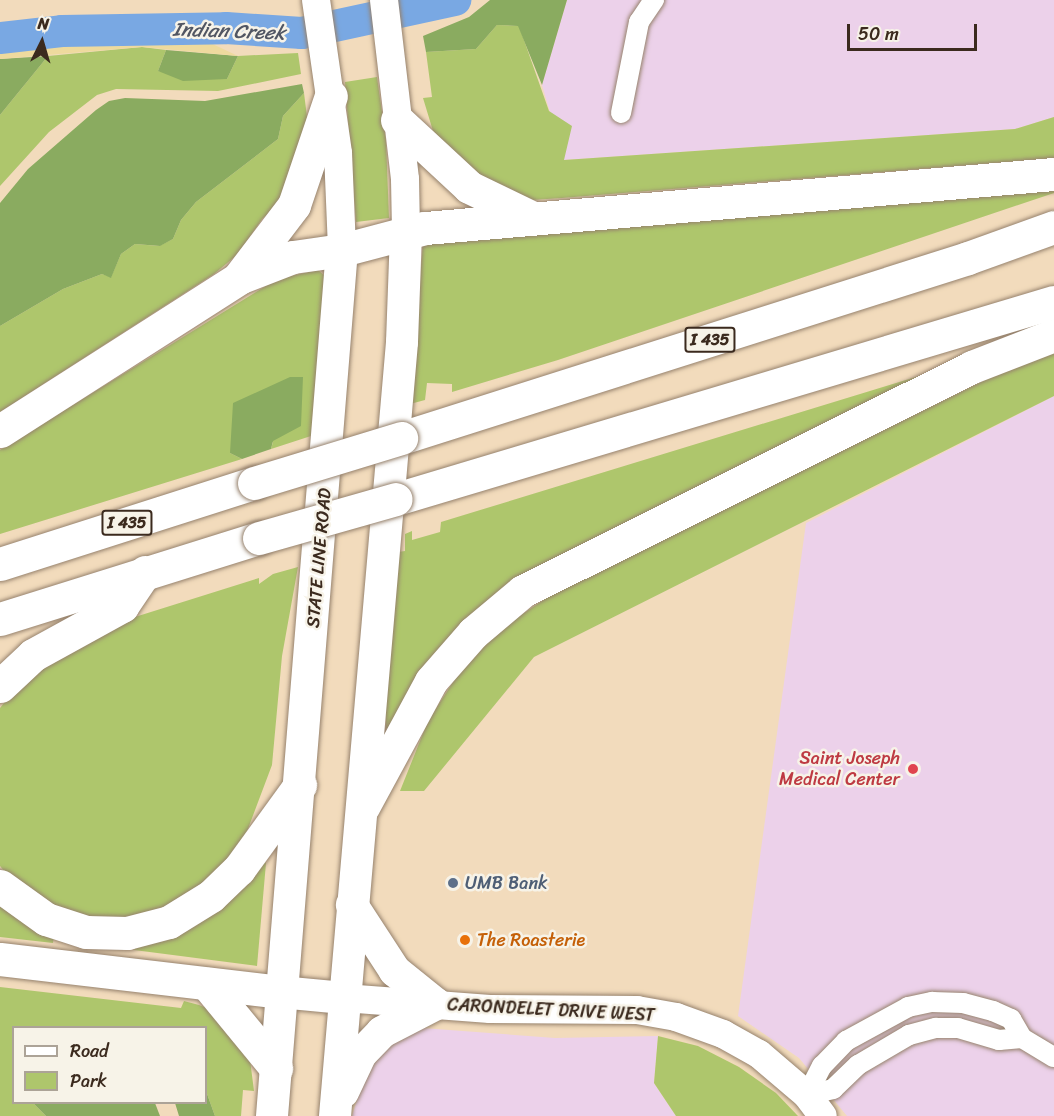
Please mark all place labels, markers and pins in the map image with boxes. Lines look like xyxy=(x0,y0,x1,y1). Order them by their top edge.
place label: Saint Joseph Medical Center xyxy=(779,748,900,790)
marker: Saint Joseph Medical Center xyxy=(904,760,922,778)
place label: UMB Bank xyxy=(465,872,547,894)
marker: UMB Bank xyxy=(446,876,460,890)
place label: The Roasterie xyxy=(477,929,586,951)
marker: The Roasterie xyxy=(458,933,472,947)

